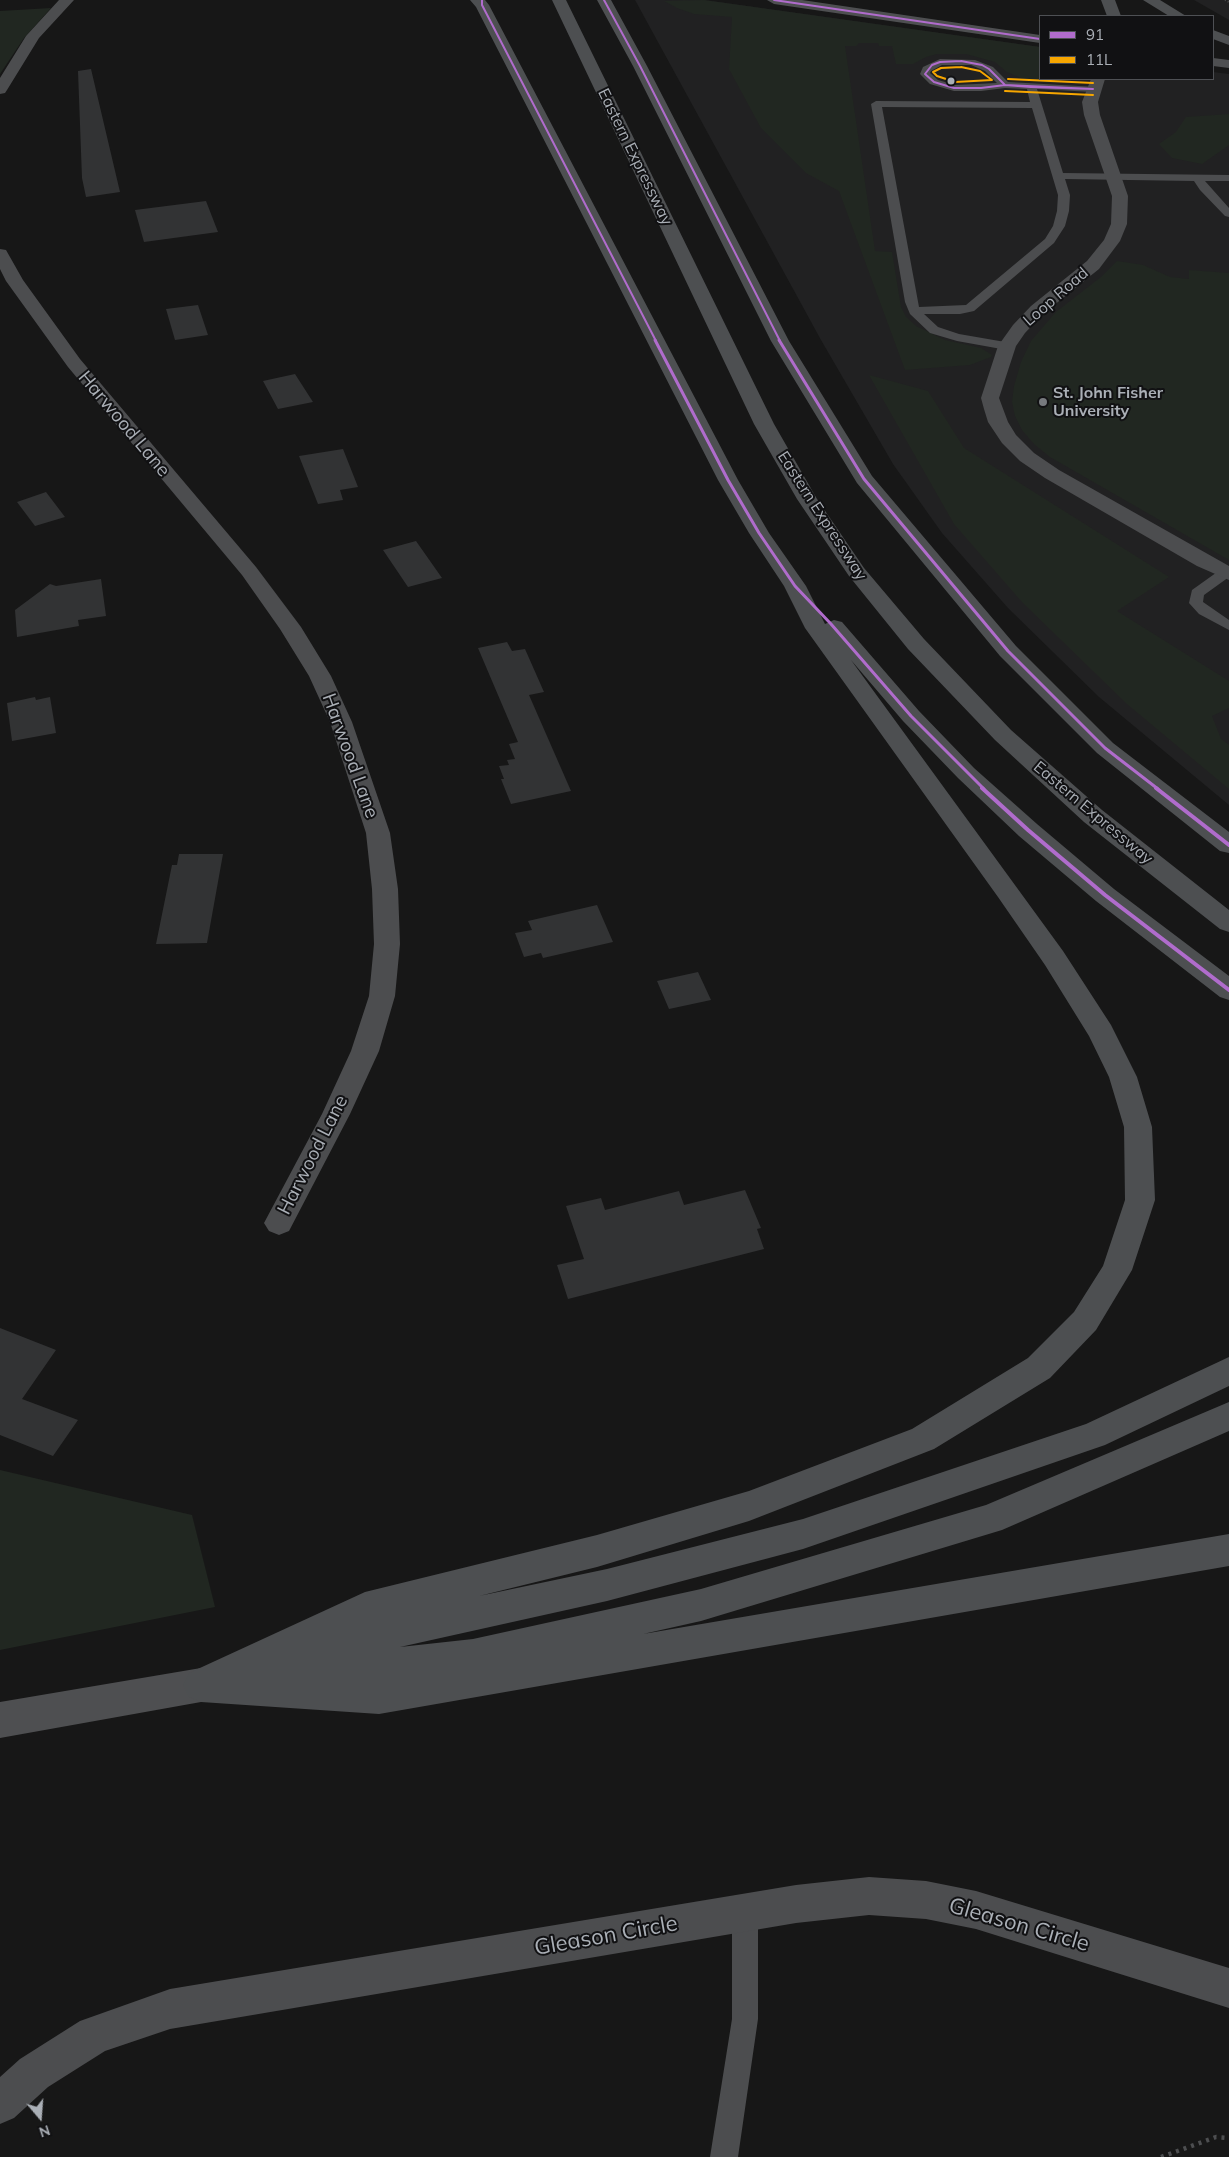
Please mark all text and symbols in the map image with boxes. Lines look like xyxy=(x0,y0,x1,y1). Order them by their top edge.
legend xyxy=(1039,15,1214,80)
text: 91 xyxy=(1086,25,1104,44)
text: 11L xyxy=(1086,50,1112,69)
unlabelled marker xyxy=(946,76,956,86)
street label: Eastern Expressway xyxy=(594,85,676,229)
street label: Loop Road xyxy=(1020,264,1092,330)
street label: Harwood Lane xyxy=(73,366,175,482)
place label: St. John Fisher University xyxy=(1053,383,1163,421)
marker: St. John Fisher University xyxy=(1037,396,1049,408)
street label: Eastern Expressway xyxy=(773,448,871,584)
street label: Harwood Lane xyxy=(317,691,383,821)
street label: Eastern Expressway xyxy=(1029,758,1157,868)
street label: Harwood Lane xyxy=(273,1091,353,1219)
street label: Gleason Circle xyxy=(946,1892,1092,1958)
street label: Gleason Circle xyxy=(532,1910,680,1962)
north arrow xyxy=(15,2092,65,2142)
text: N xyxy=(37,2121,52,2141)

